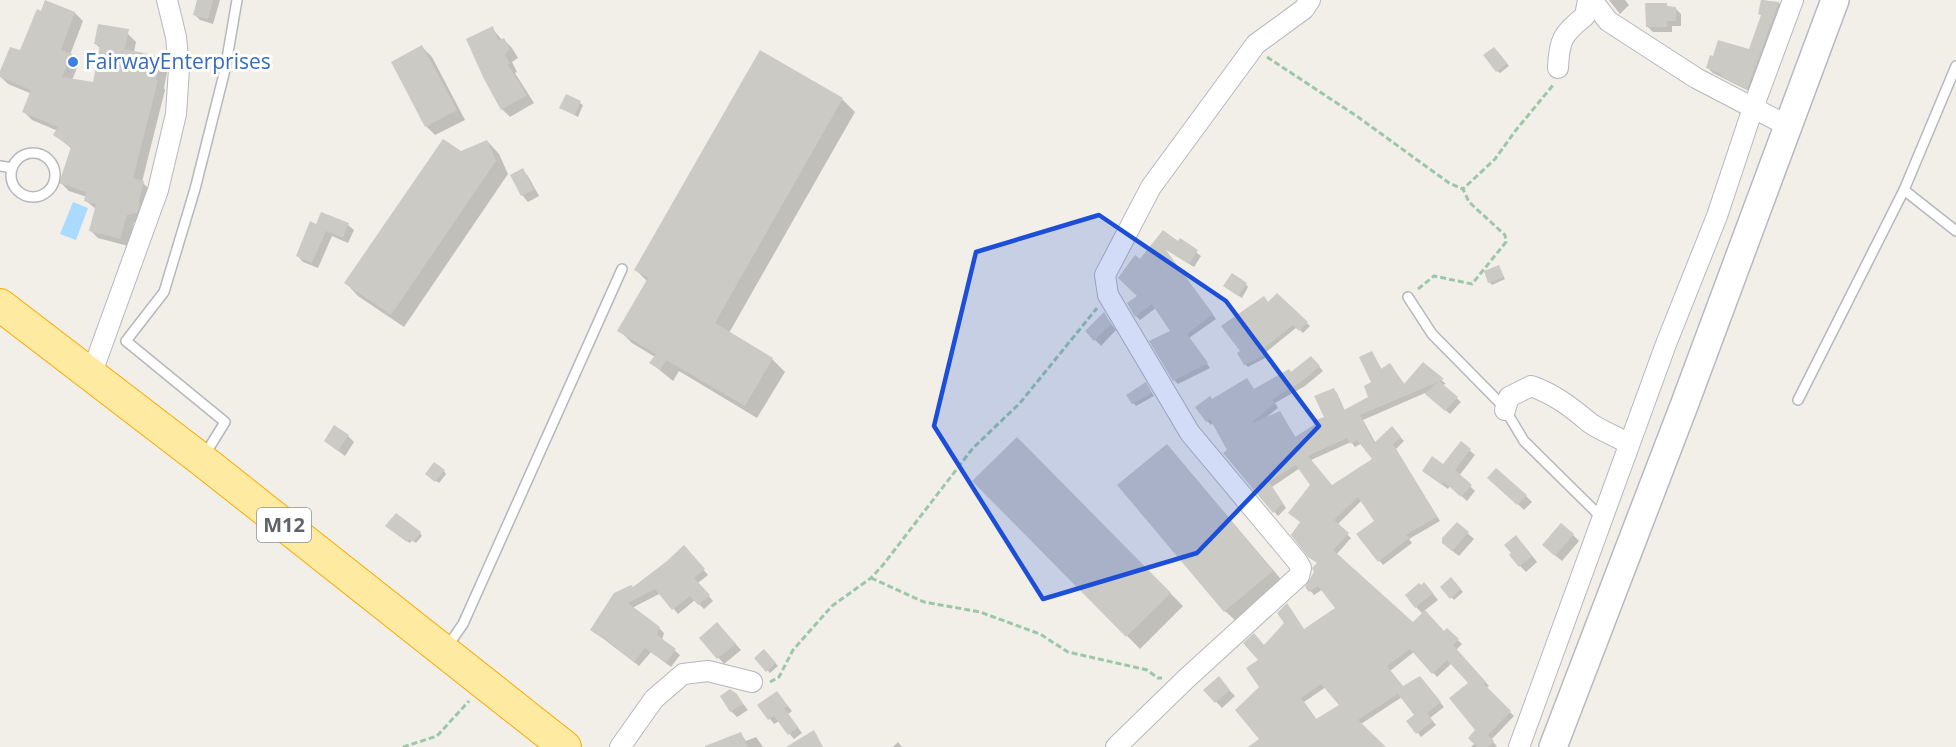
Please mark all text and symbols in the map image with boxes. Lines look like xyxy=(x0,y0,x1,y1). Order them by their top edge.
place label: FairwayEnterprises xyxy=(85,47,271,75)
marker: FairwayEnterprises xyxy=(66,55,80,69)
road number: M12 xyxy=(257,508,311,542)

